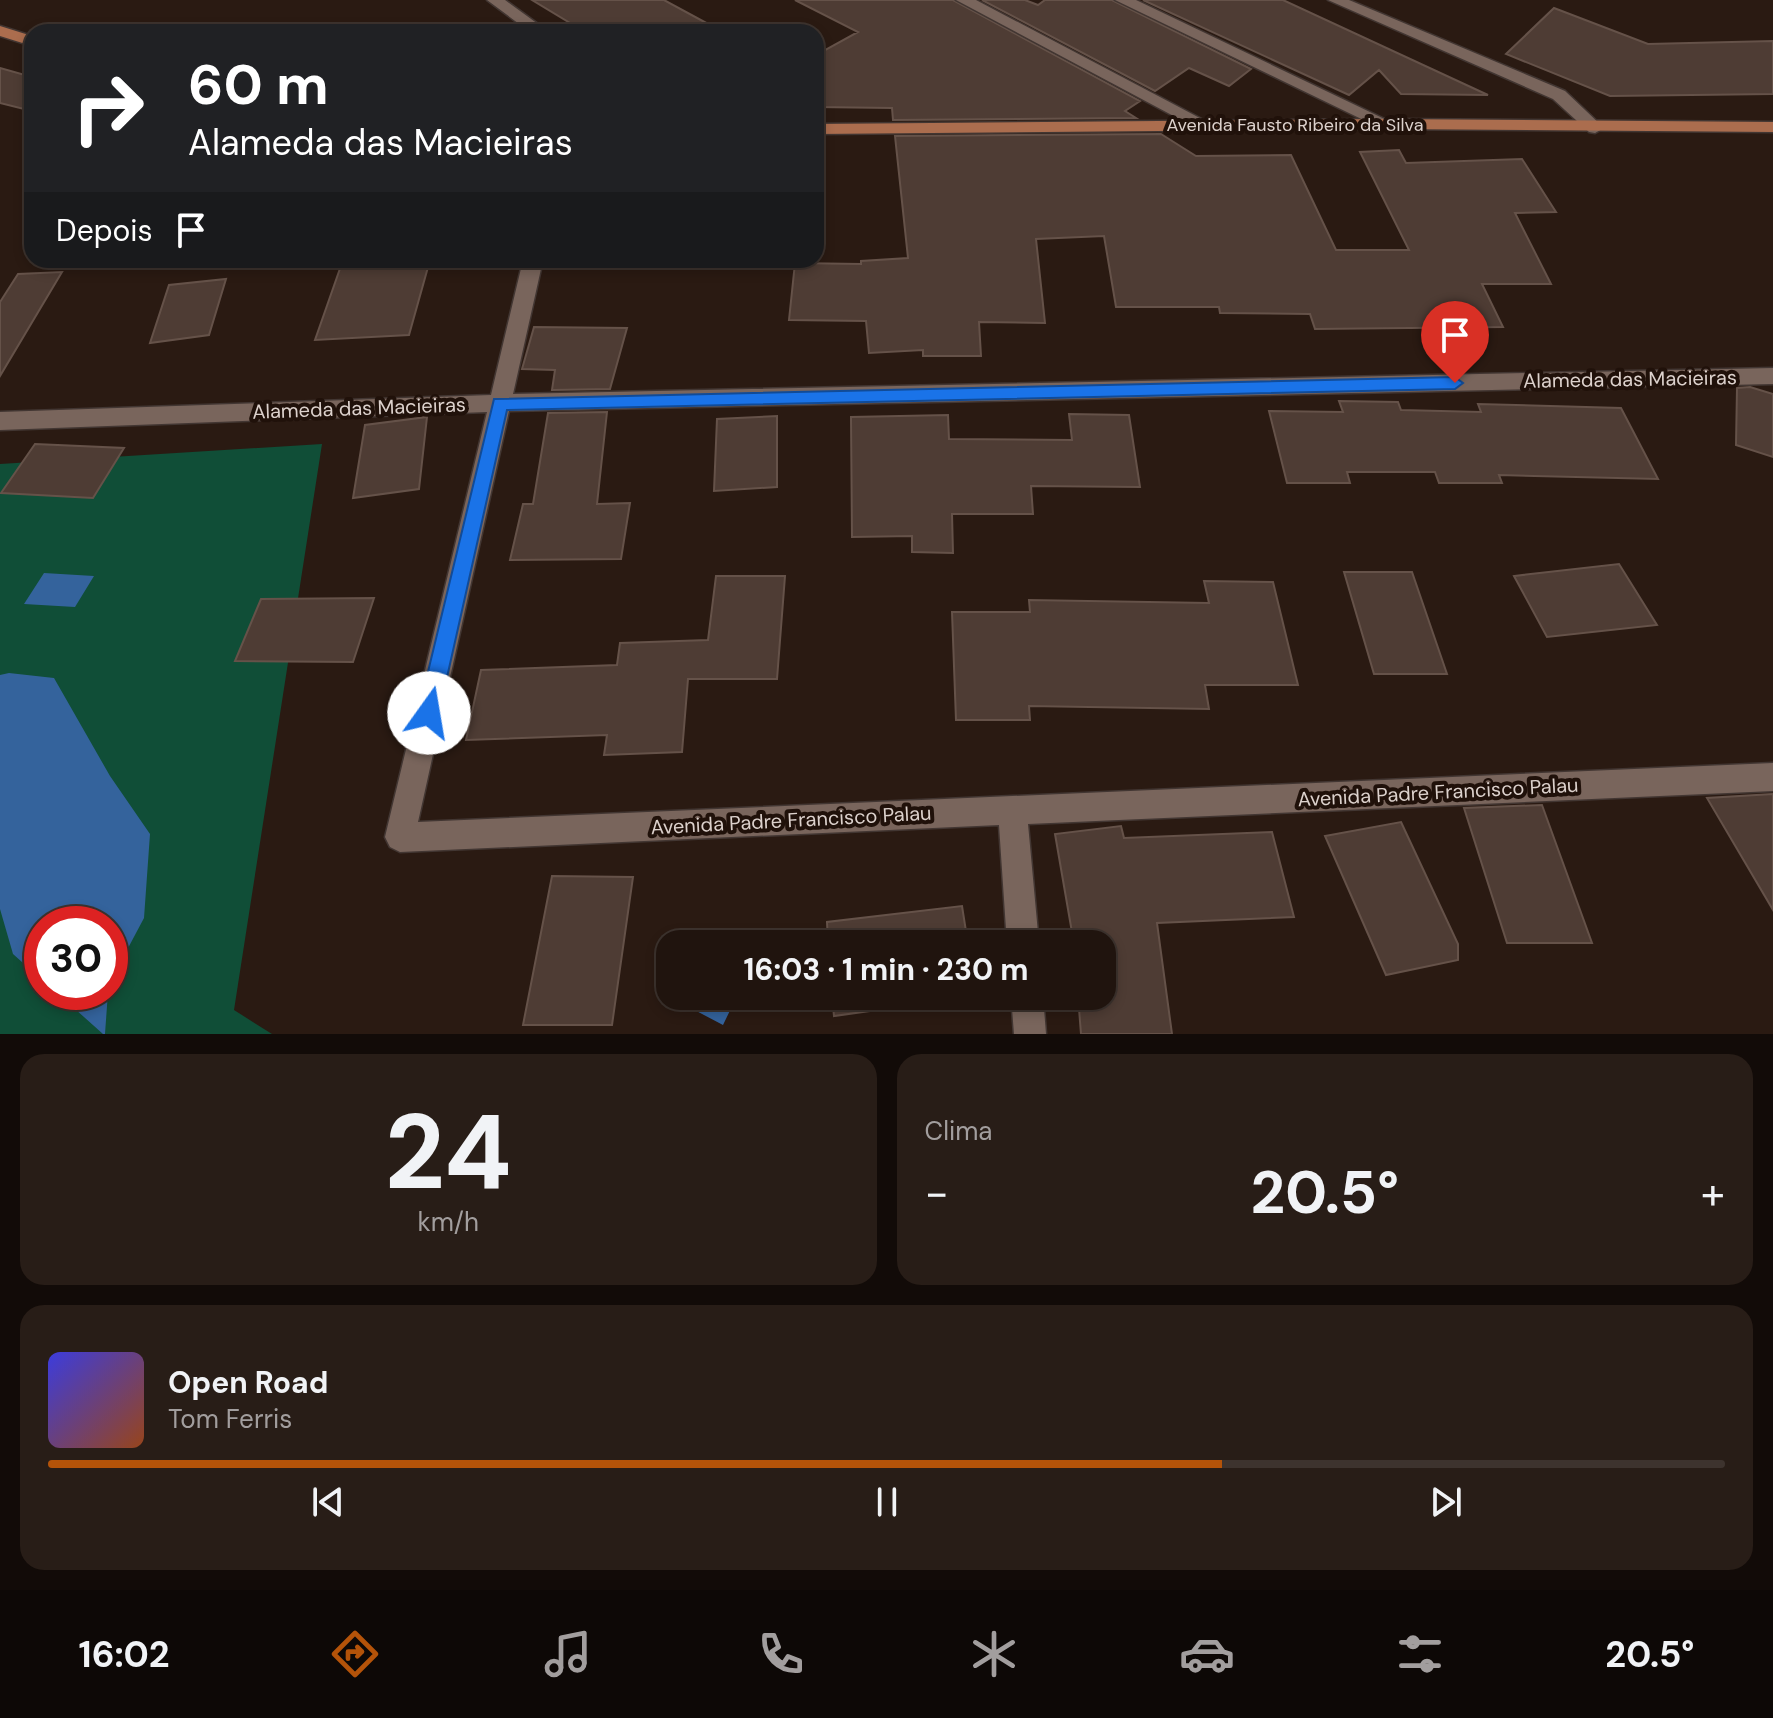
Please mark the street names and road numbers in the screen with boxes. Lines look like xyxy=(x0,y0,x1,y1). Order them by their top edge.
street label: Avenida Fausto Ribeiro da Silva xyxy=(1167,113,1423,137)
street label: Alameda das Macieiras xyxy=(1523,364,1737,394)
street label: Alameda das Macieiras xyxy=(252,391,466,425)
street label: Avenida Padre Francisco Palau xyxy=(1297,772,1579,812)
street label: Avenida Padre Francisco Palau xyxy=(650,800,932,840)

